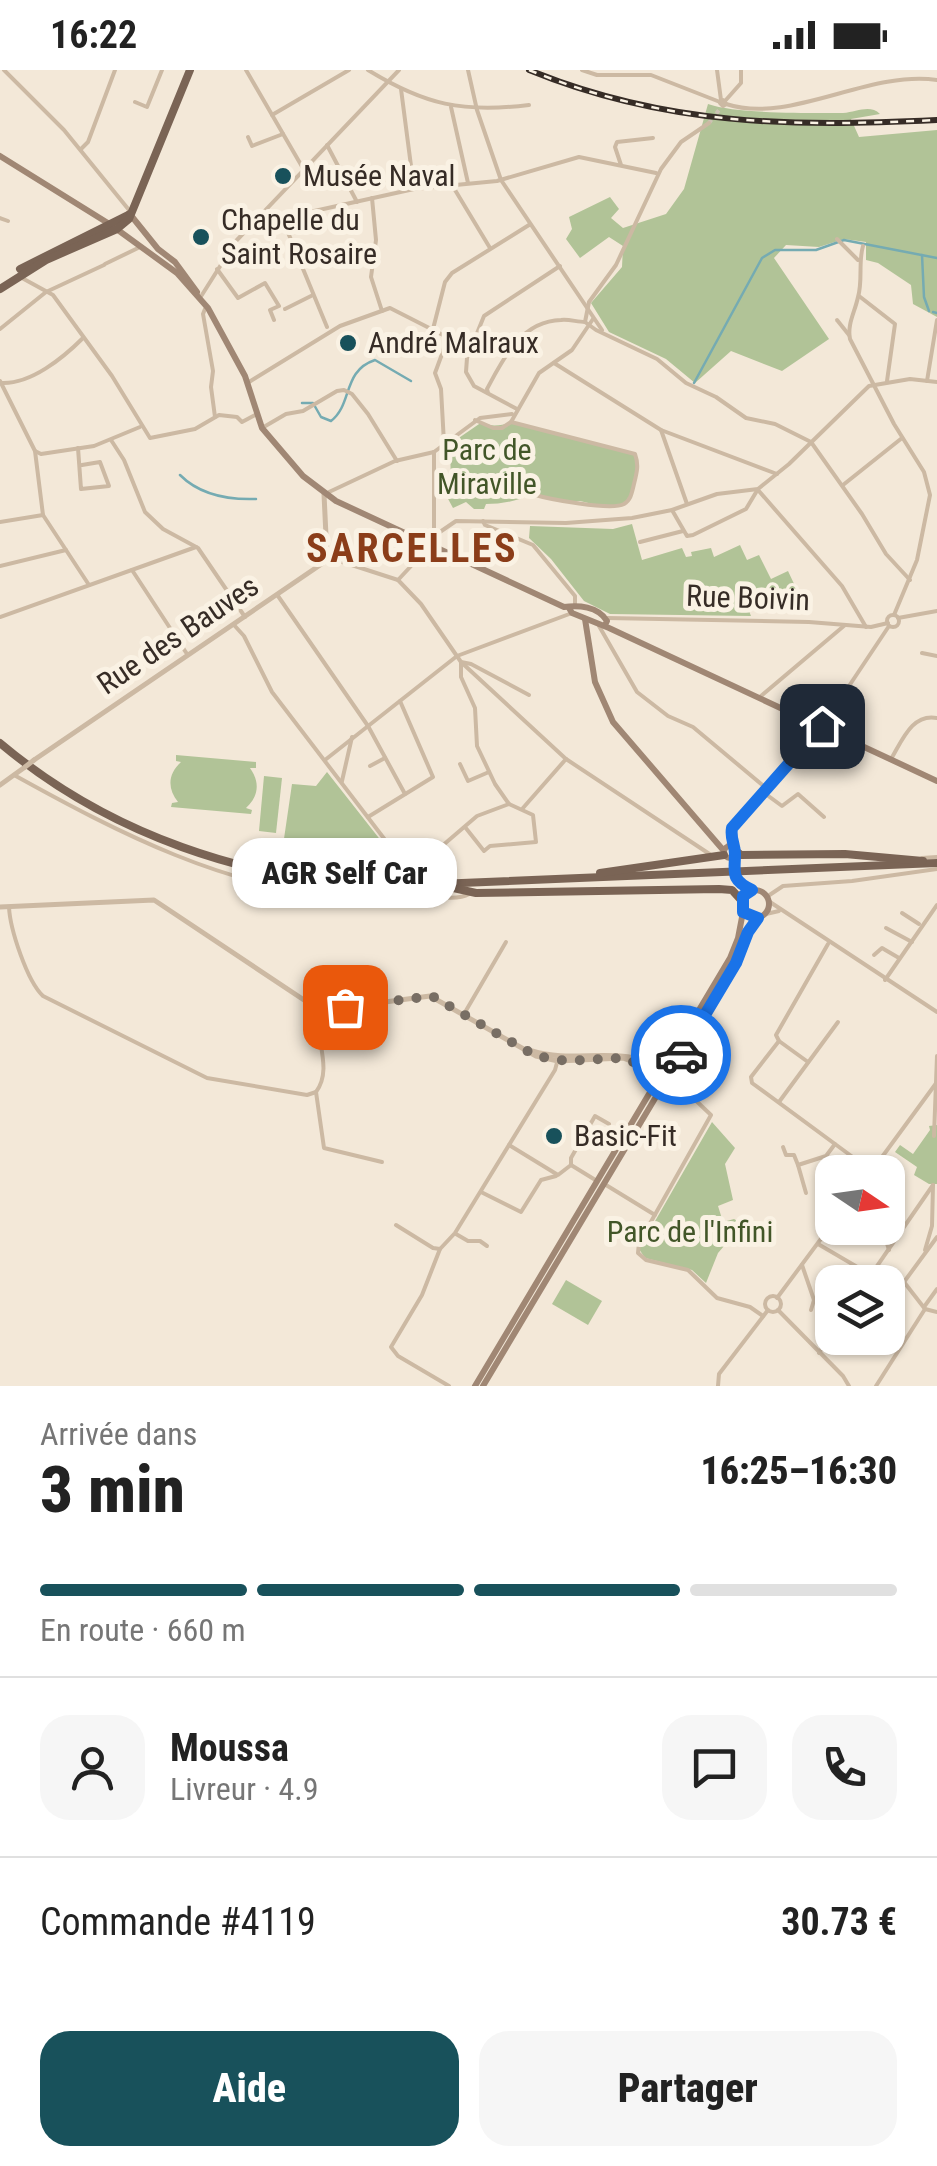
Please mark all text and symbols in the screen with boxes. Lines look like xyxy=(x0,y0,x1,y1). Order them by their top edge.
text: 16:22 xyxy=(50,13,137,57)
place label: Musée Naval xyxy=(303,158,455,193)
marker: Musée Naval xyxy=(272,165,294,187)
place label: Chapelle du Saint Rosaire xyxy=(221,202,377,271)
marker: Chapelle du Saint Rosaire xyxy=(190,226,212,248)
place label: André Malraux xyxy=(368,325,539,360)
marker: André Malraux xyxy=(337,332,359,354)
park label: Parc de Miraville xyxy=(437,432,537,501)
district label: SARCELLES xyxy=(306,525,518,572)
street label: Rue des Bauves xyxy=(91,568,265,701)
street label: Rue Boivin xyxy=(685,578,811,617)
pin xyxy=(780,684,865,769)
icon: home xyxy=(795,699,850,754)
callout: AGR Self Car xyxy=(232,837,458,907)
text: AGR Self Car xyxy=(261,854,428,892)
pin xyxy=(303,965,388,1050)
icon: bag xyxy=(318,980,373,1035)
courier xyxy=(631,1005,731,1105)
icon: car xyxy=(654,1028,709,1083)
place label: Basic-Fit xyxy=(574,1118,677,1153)
marker: Basic-Fit xyxy=(543,1125,565,1147)
north arrow xyxy=(815,1155,905,1245)
map controls xyxy=(815,1155,905,1355)
park label: Parc de l'Infini xyxy=(607,1214,773,1249)
button: layers xyxy=(815,1265,905,1355)
text: Arrivée dans xyxy=(40,1415,197,1453)
text: 16:25–16:30 xyxy=(700,1449,897,1493)
text: 3 min xyxy=(40,1452,185,1528)
text: En route · 660 m xyxy=(40,1611,246,1649)
button: person xyxy=(40,1715,145,1820)
button: chat xyxy=(662,1715,767,1820)
button: phone xyxy=(792,1715,897,1820)
text: Moussa xyxy=(170,1726,289,1770)
text: Livreur · 4.9 xyxy=(170,1770,318,1808)
text: Commande #4119 xyxy=(40,1900,316,1944)
text: 30.73 € xyxy=(781,1900,897,1944)
button: Aide xyxy=(40,2031,459,2146)
button: Partager xyxy=(479,2031,897,2146)

